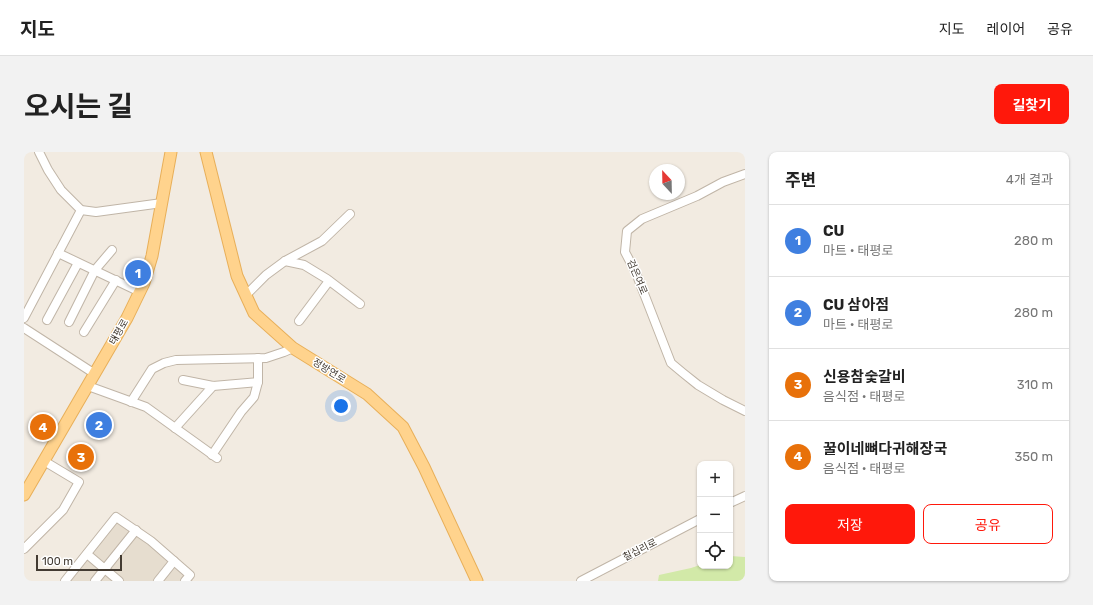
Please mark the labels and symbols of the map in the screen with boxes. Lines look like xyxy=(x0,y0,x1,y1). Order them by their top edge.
north arrow xyxy=(649,164,685,200)
pin: 1 xyxy=(125,258,151,288)
street label: 검은여로 xyxy=(624,258,650,296)
street label: 태평로 xyxy=(107,317,131,347)
street label: 정방연로 xyxy=(310,356,348,386)
your location xyxy=(331,396,351,416)
pin: 2 xyxy=(86,410,112,440)
pin: 4 xyxy=(30,412,56,442)
pin: 3 xyxy=(68,442,94,472)
street label: 칠십리로 xyxy=(621,536,659,564)
scale bar xyxy=(36,553,122,572)

